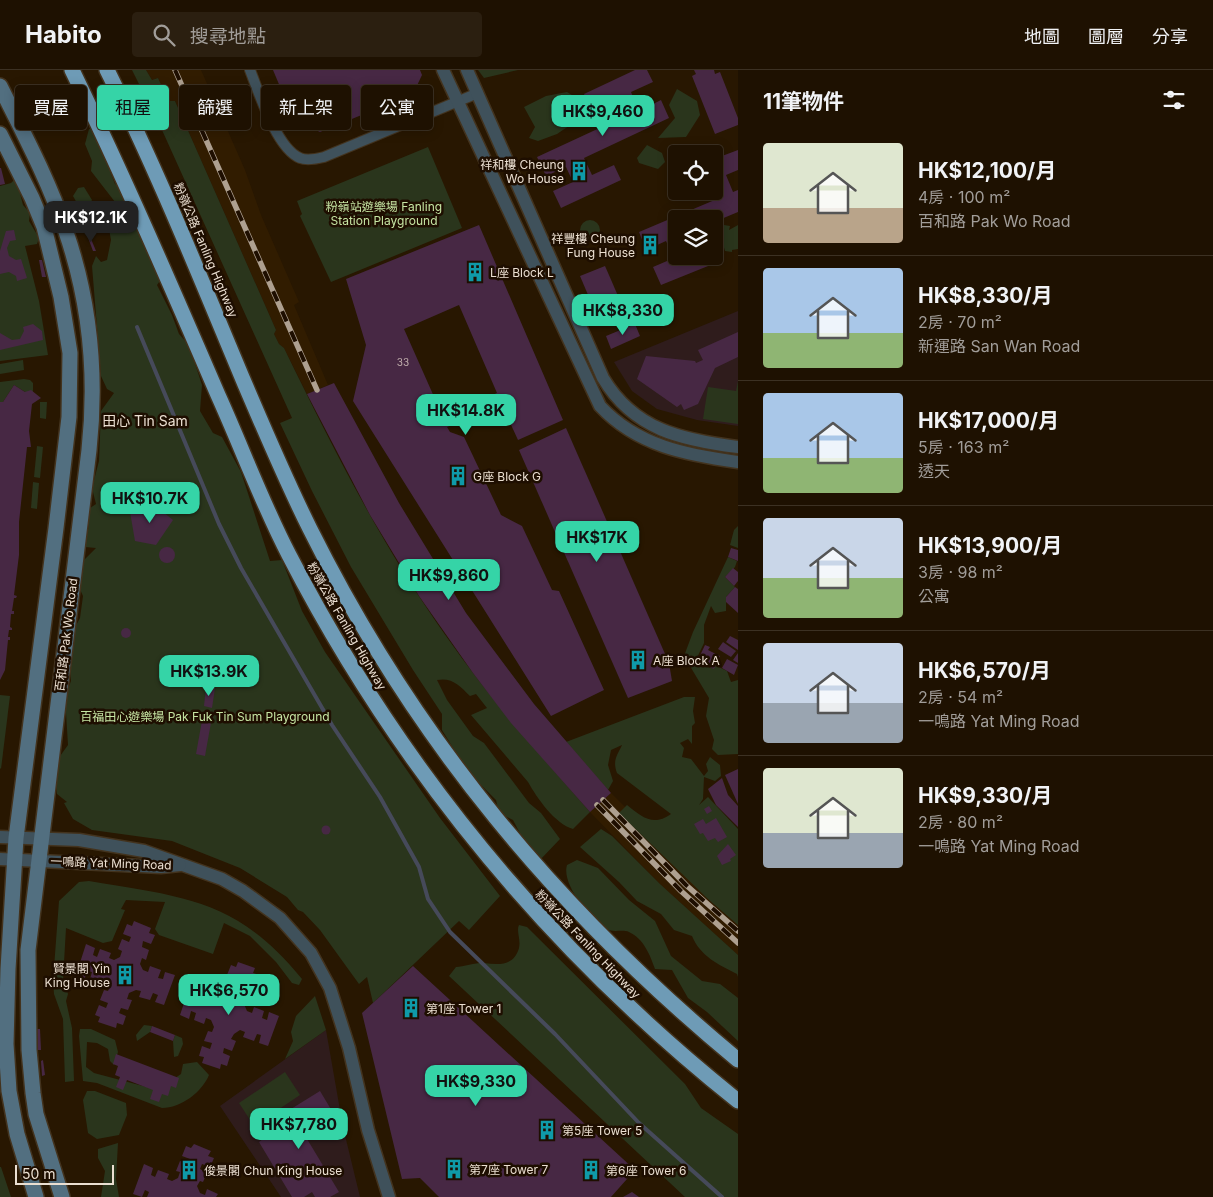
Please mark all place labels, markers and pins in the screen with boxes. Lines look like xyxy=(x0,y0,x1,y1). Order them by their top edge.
pin: HK$9,460 xyxy=(551,94,655,137)
place label: 祥和樓 Cheung Wo House xyxy=(480,157,564,186)
building icon: 祥和樓 Cheung Wo House xyxy=(568,160,590,182)
pin: HK$12.1K xyxy=(39,200,143,243)
place label: 祥豐樓 Cheung Fung House xyxy=(551,231,635,260)
building icon: 祥豐樓 Cheung Fung House xyxy=(639,234,661,256)
building icon: L座 Block L xyxy=(464,261,486,283)
place label: L座 Block L xyxy=(490,265,554,280)
pin: HK$8,330 xyxy=(571,294,675,336)
pin: HK$14.8K xyxy=(414,394,518,436)
building icon: G座 Block G xyxy=(447,465,469,487)
place label: G座 Block G xyxy=(473,469,541,484)
pin: HK$10.7K xyxy=(98,482,202,524)
pin: HK$17K xyxy=(556,520,638,563)
pin: HK$9,860 xyxy=(397,558,501,601)
building icon: A座 Block A xyxy=(627,649,649,671)
place label: A座 Block A xyxy=(653,653,720,668)
pin: HK$13.9K xyxy=(157,654,261,697)
place label: 賢景閣 Yin King House xyxy=(44,961,110,990)
building icon: 賢景閣 Yin King House xyxy=(114,964,136,986)
pin: HK$6,570 xyxy=(177,974,281,1016)
building icon: 第1座 Tower 1 xyxy=(400,997,422,1019)
place label: 第1座 Tower 1 xyxy=(426,1001,501,1016)
pin: HK$9,330 xyxy=(424,1064,528,1107)
pin: HK$7,780 xyxy=(247,1108,351,1150)
building icon: 第5座 Tower 5 xyxy=(536,1119,558,1141)
place label: 第5座 Tower 5 xyxy=(562,1123,642,1138)
building icon: 第7座 Tower 7 xyxy=(443,1158,465,1180)
building icon: 俊景閣 Chun King House xyxy=(178,1159,200,1181)
building icon: 第6座 Tower 6 xyxy=(580,1159,602,1181)
place label: 第7座 Tower 7 xyxy=(469,1162,548,1177)
place label: 俊景閣 Chun King House xyxy=(204,1163,342,1178)
place label: 第6座 Tower 6 xyxy=(606,1163,687,1178)

